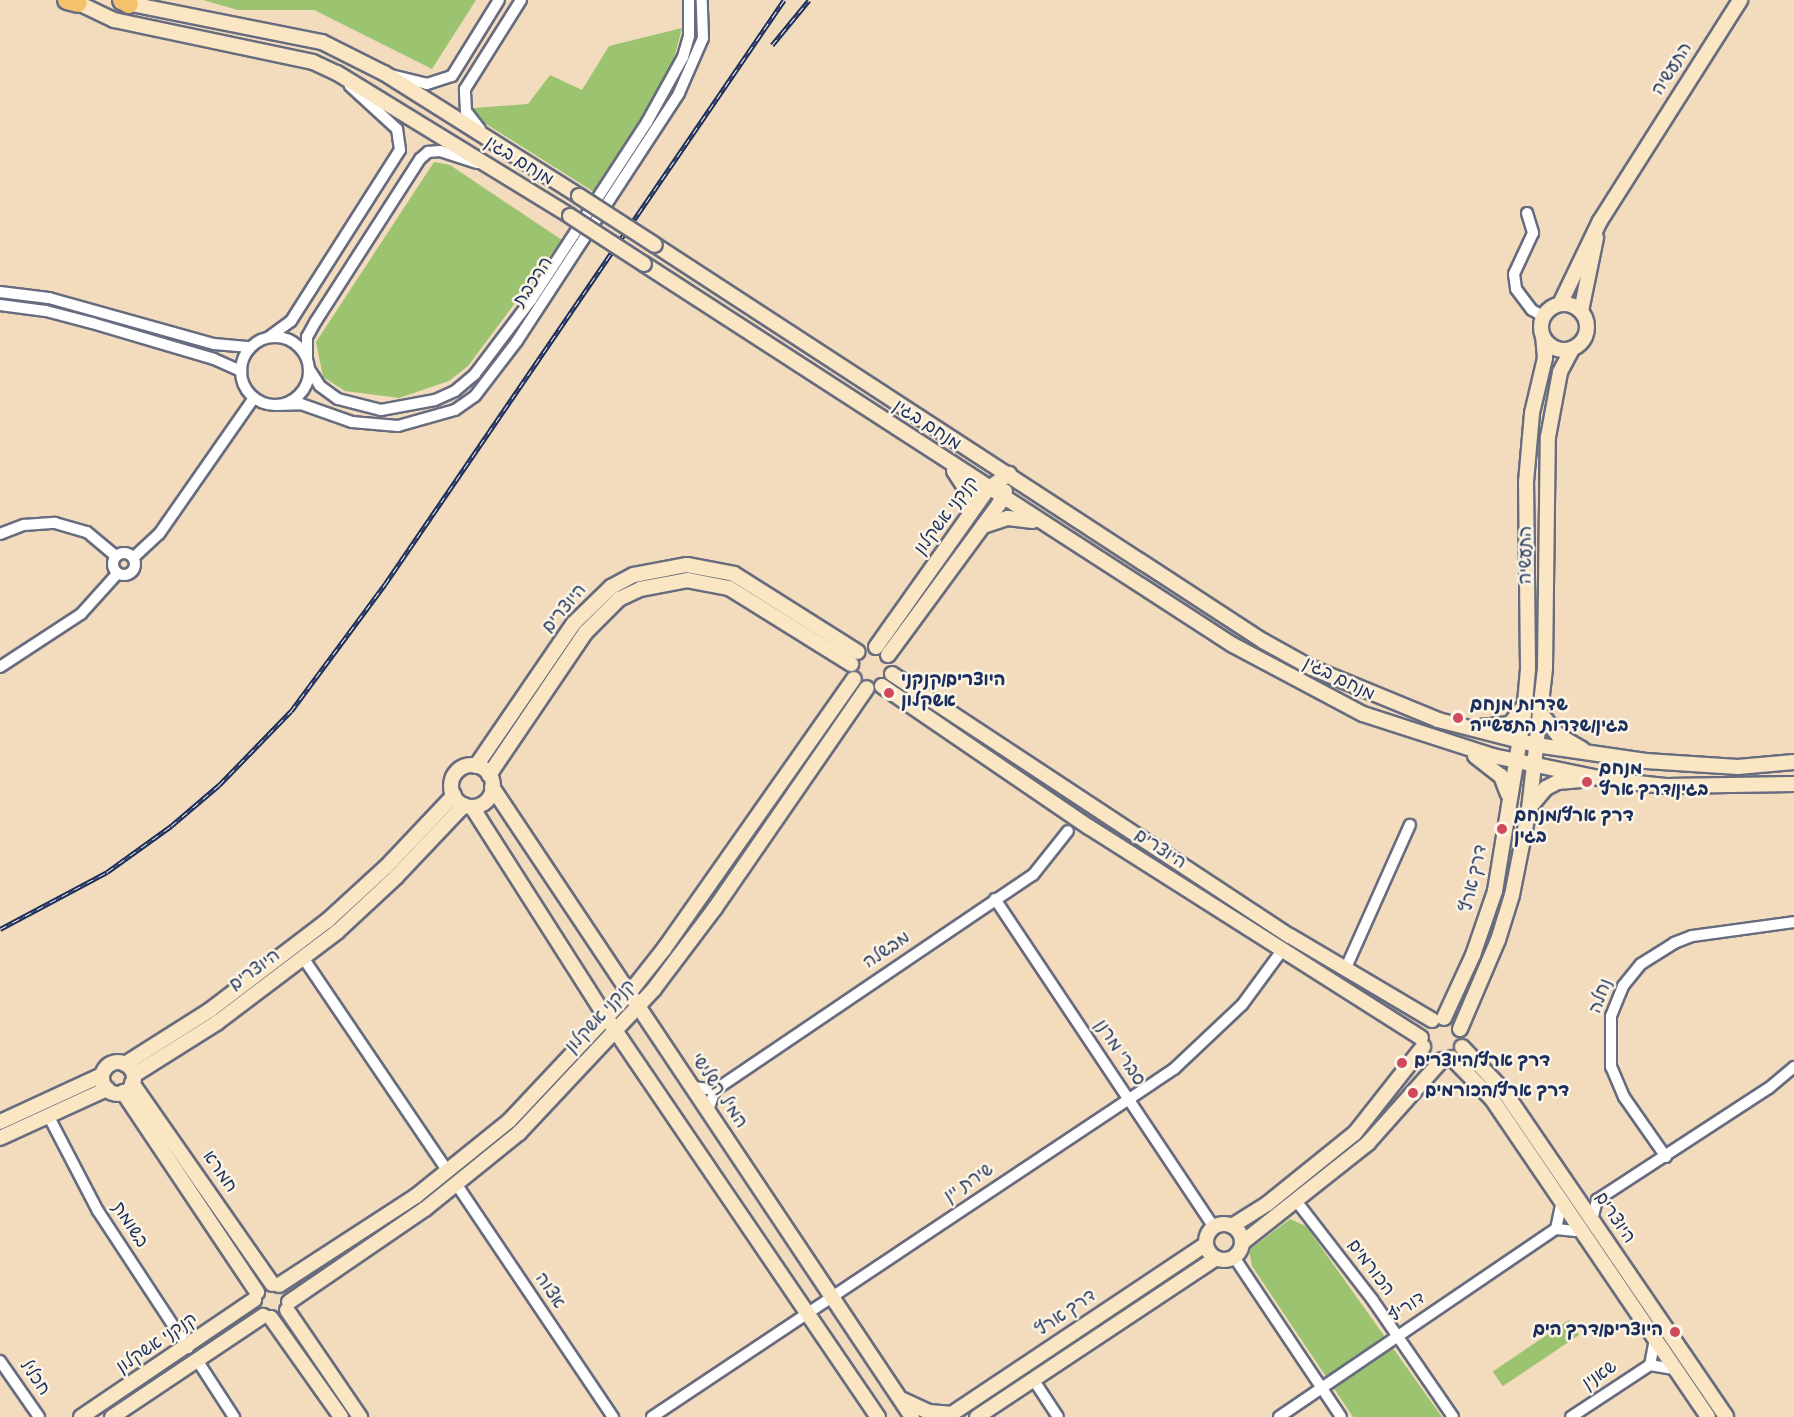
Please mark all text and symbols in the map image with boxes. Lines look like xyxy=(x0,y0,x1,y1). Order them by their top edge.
street label: התעשיה xyxy=(1649,39,1699,101)
street label: מנחם בגין xyxy=(480,133,556,193)
street label: הרכבת xyxy=(511,254,559,312)
street label: מנחם בגין xyxy=(888,397,964,457)
street label: קנקני אשקלון xyxy=(911,473,985,561)
street label: התעשיה xyxy=(1517,526,1539,584)
street label: היוצרים xyxy=(539,581,593,639)
street label: מנחם בגין xyxy=(1299,654,1377,708)
place label: היוצרים/קנקני אשקלון xyxy=(901,672,1006,714)
marker: היוצרים/קנקני אשקלון xyxy=(882,686,896,700)
place label: שדרות מנחם בגין/שדרות התעשייה xyxy=(1470,697,1628,740)
marker: שדרות מנחם בגין/שדרות התעשייה xyxy=(1451,711,1465,725)
place label: מנחם בגין/דרך ארץ xyxy=(1599,761,1708,804)
marker: מנחם בגין/דרך ארץ xyxy=(1580,775,1594,789)
place label: דרך ארץ/מנחם בגין xyxy=(1514,808,1634,850)
marker: דרך ארץ/מנחם בגין xyxy=(1495,822,1509,836)
street label: היוצרים xyxy=(1129,826,1189,876)
street label: דרך ארץ xyxy=(1458,843,1494,915)
street label: מבשלה xyxy=(860,929,916,975)
street label: היוצרים xyxy=(226,946,286,998)
street label: קנקני אשקלון xyxy=(562,977,642,1059)
street label: נחלה xyxy=(1587,977,1619,1017)
street label: סברי מרנן xyxy=(1088,1017,1148,1091)
street label: המיל השלישי xyxy=(684,1050,750,1134)
place label: דרך ארץ/היוצרים xyxy=(1414,1052,1550,1074)
marker: דרך ארץ/היוצרים xyxy=(1395,1056,1409,1070)
place label: דרך ארץ/הכורמים xyxy=(1425,1082,1569,1104)
marker: דרך ארץ/הכורמים xyxy=(1406,1086,1420,1100)
street label: חמרא xyxy=(196,1148,240,1198)
street label: שירת יין xyxy=(941,1161,999,1209)
street label: היוצרים xyxy=(1588,1189,1638,1249)
street label: בשומת xyxy=(105,1199,151,1253)
street label: הכורמים xyxy=(1341,1236,1397,1302)
street label: אצוה xyxy=(528,1270,568,1314)
street label: דרך ארץ xyxy=(1033,1287,1101,1343)
street label: דוריף xyxy=(1385,1289,1431,1329)
street label: קנקני אשקלון xyxy=(113,1310,203,1380)
place label: היוצרים/דרך הים xyxy=(1533,1321,1663,1343)
marker: היוצרים/דרך הים xyxy=(1668,1325,1682,1339)
street label: חכליל xyxy=(13,1357,53,1401)
street label: שאנין xyxy=(1579,1358,1623,1396)

